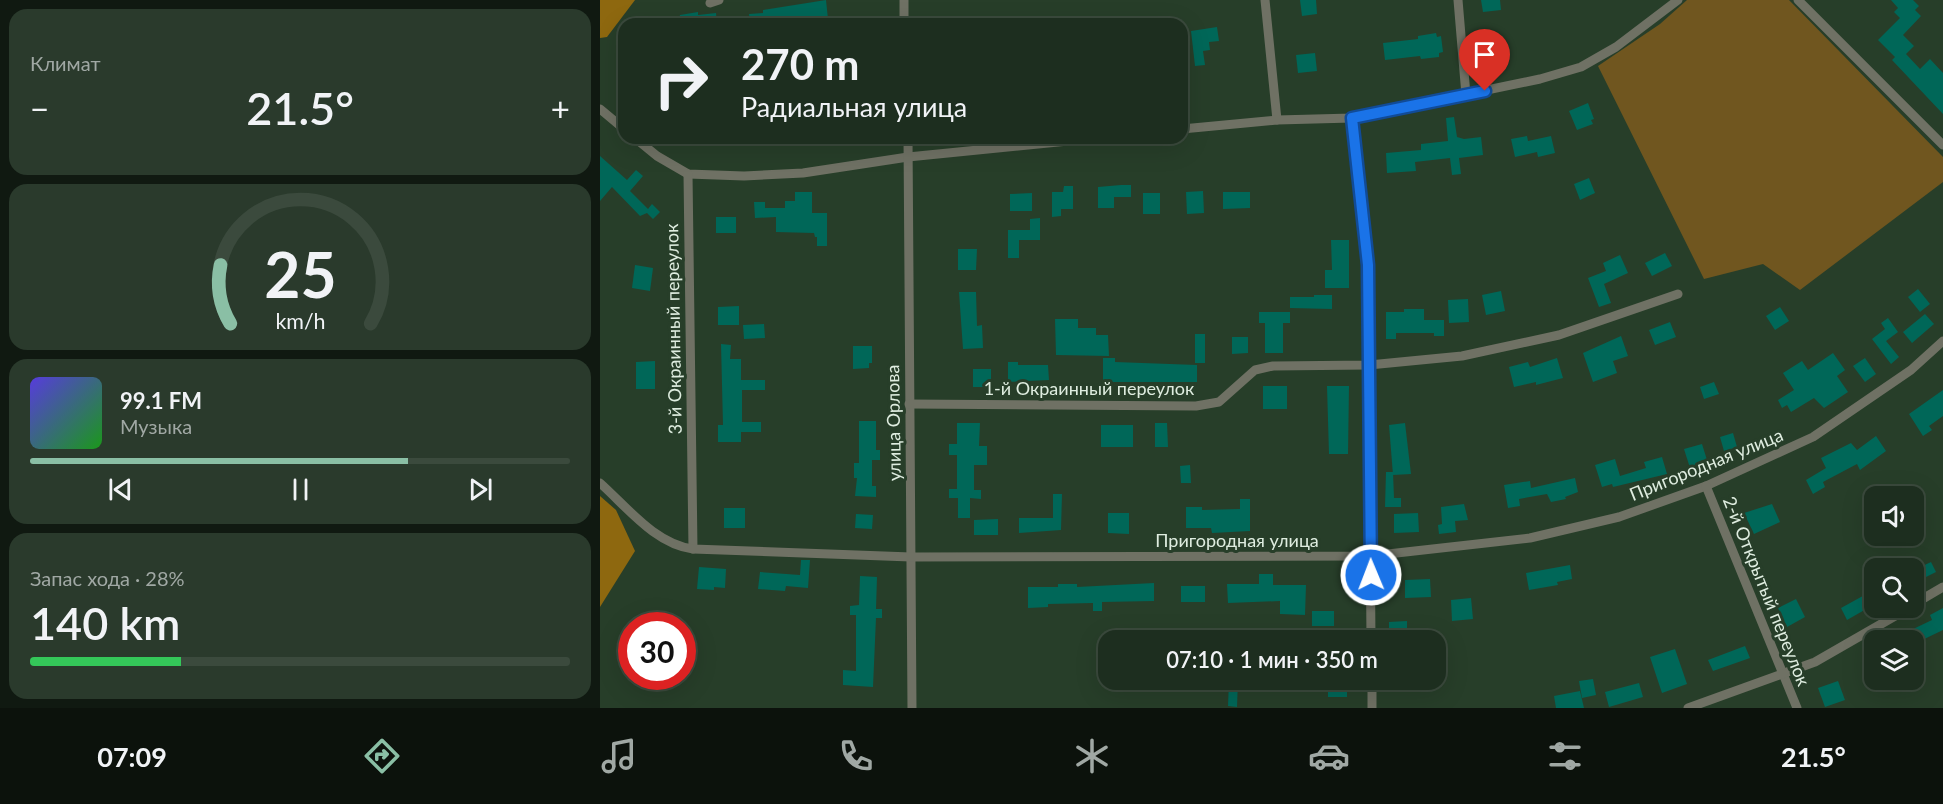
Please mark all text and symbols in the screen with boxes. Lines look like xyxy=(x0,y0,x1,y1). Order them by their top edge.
pin xyxy=(1459,29,1510,91)
icon: arrive xyxy=(1468,38,1501,71)
text: 270 m xyxy=(741,39,859,89)
icon: right xyxy=(642,42,720,120)
text: Климат xyxy=(30,51,101,75)
text: 21.5° xyxy=(246,81,354,135)
text: − xyxy=(30,88,49,128)
text: + xyxy=(551,88,570,128)
text: Радиальная улица xyxy=(741,90,967,123)
street label: 3-й Окраинный переулок xyxy=(660,223,686,435)
text: 25 xyxy=(264,236,336,311)
text: km/h xyxy=(275,308,325,334)
street label: улица Орлова xyxy=(881,365,905,481)
street label: 1-й Окраинный переулок xyxy=(984,377,1195,399)
text: 99.1 FM xyxy=(120,387,202,414)
text: Музыка xyxy=(120,414,192,438)
street label: Пригородная улица xyxy=(1626,423,1786,505)
icon: previous xyxy=(104,473,137,506)
icon: pause xyxy=(284,473,317,506)
icon: next xyxy=(464,473,497,506)
map controls xyxy=(1864,486,1924,690)
button: sound xyxy=(1864,486,1924,546)
street label: 2-й Открытый переулок xyxy=(1719,493,1815,690)
street label: Пригородная улица xyxy=(1155,529,1319,551)
position arrow xyxy=(1339,543,1403,607)
button: search xyxy=(1864,558,1924,618)
text: Запас хода · 28% xyxy=(30,566,185,590)
text: 140 km xyxy=(30,596,180,650)
speed limit sign: 30 xyxy=(618,612,696,690)
button: layers xyxy=(1864,630,1924,690)
text: 07:10 · 1 мин · 350 m xyxy=(1166,646,1378,673)
icon: directions xyxy=(361,735,403,777)
icon: music xyxy=(598,735,640,777)
icon: phone xyxy=(835,735,877,777)
icon: climate xyxy=(1071,735,1113,777)
icon: car xyxy=(1308,735,1350,777)
icon: filters xyxy=(1544,735,1586,777)
text: 07:09 xyxy=(97,740,167,773)
text: 21.5° xyxy=(1781,740,1846,773)

